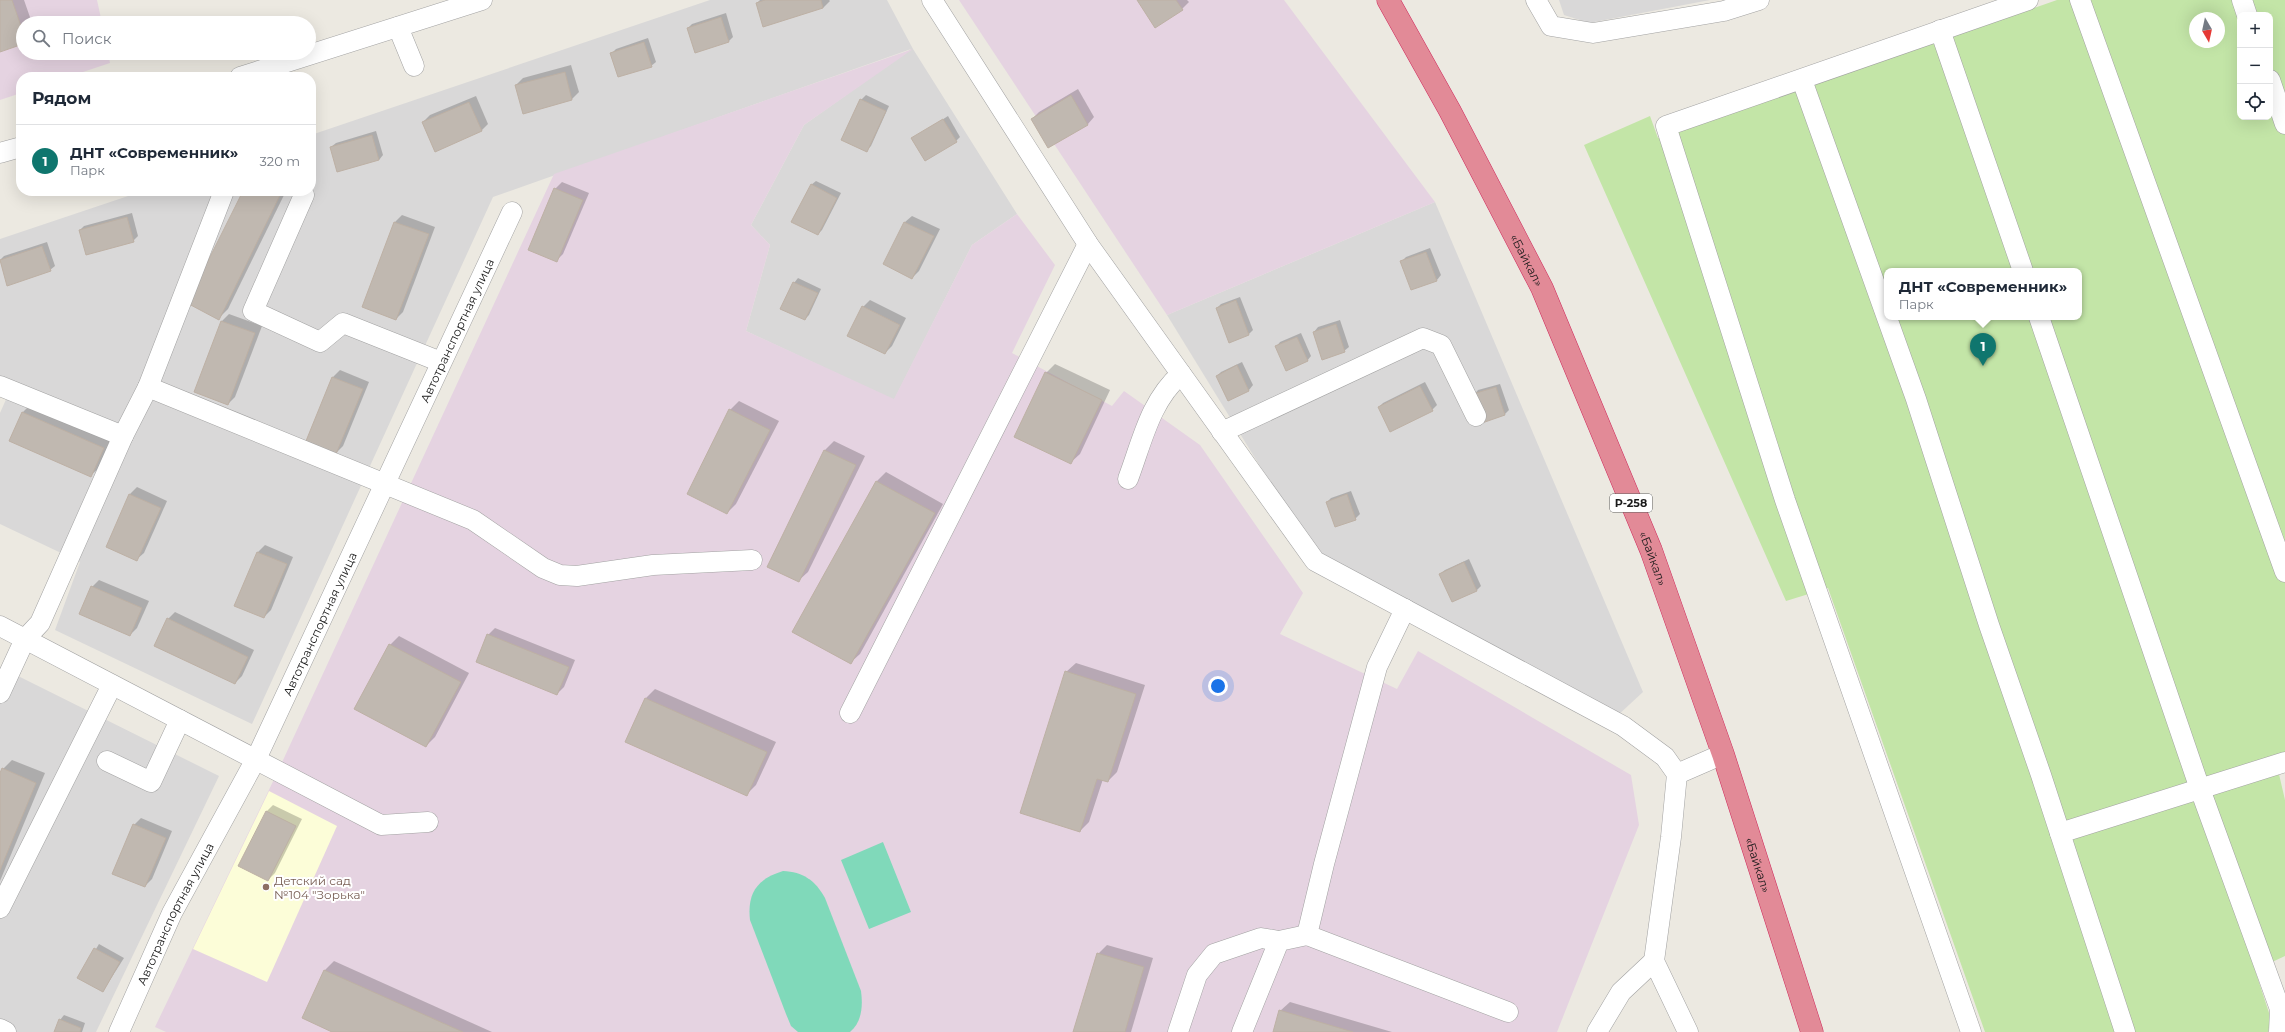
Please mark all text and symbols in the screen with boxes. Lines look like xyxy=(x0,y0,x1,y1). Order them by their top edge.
north arrow xyxy=(2189,12,2225,48)
map controls xyxy=(2237,12,2273,120)
button: + xyxy=(2237,12,2273,48)
search box xyxy=(16,16,316,60)
icon: search xyxy=(30,27,52,49)
text: Поиск xyxy=(62,29,111,48)
button: − xyxy=(2237,48,2273,84)
button: locate xyxy=(2237,84,2273,120)
text: Рядом xyxy=(32,88,91,108)
text: ДНТ «Современник» xyxy=(70,143,238,162)
text: 1 xyxy=(42,153,48,169)
text: 320 m xyxy=(260,153,300,169)
text: Парк xyxy=(70,162,105,178)
street label: «Байкал» xyxy=(1508,231,1547,289)
street label: Автотранспортная улица xyxy=(417,256,497,405)
popup xyxy=(1884,268,2082,320)
text: ДНТ «Современник» xyxy=(1899,277,2067,296)
text: Парк xyxy=(1899,296,1934,312)
pin: 1 xyxy=(1970,333,1996,366)
road number: Р-258 xyxy=(1610,494,1652,512)
street label: «Байкал» xyxy=(1636,529,1670,588)
street label: Автотранспортная улица xyxy=(279,549,359,698)
your location xyxy=(1208,676,1228,696)
street label: «Байкал» xyxy=(1743,835,1774,894)
street label: Автотранспортная улица xyxy=(133,840,217,987)
place label: Детский сад №104 "Зорька" xyxy=(274,873,365,902)
marker: Детский сад №104 "Зорька" xyxy=(261,882,271,892)

